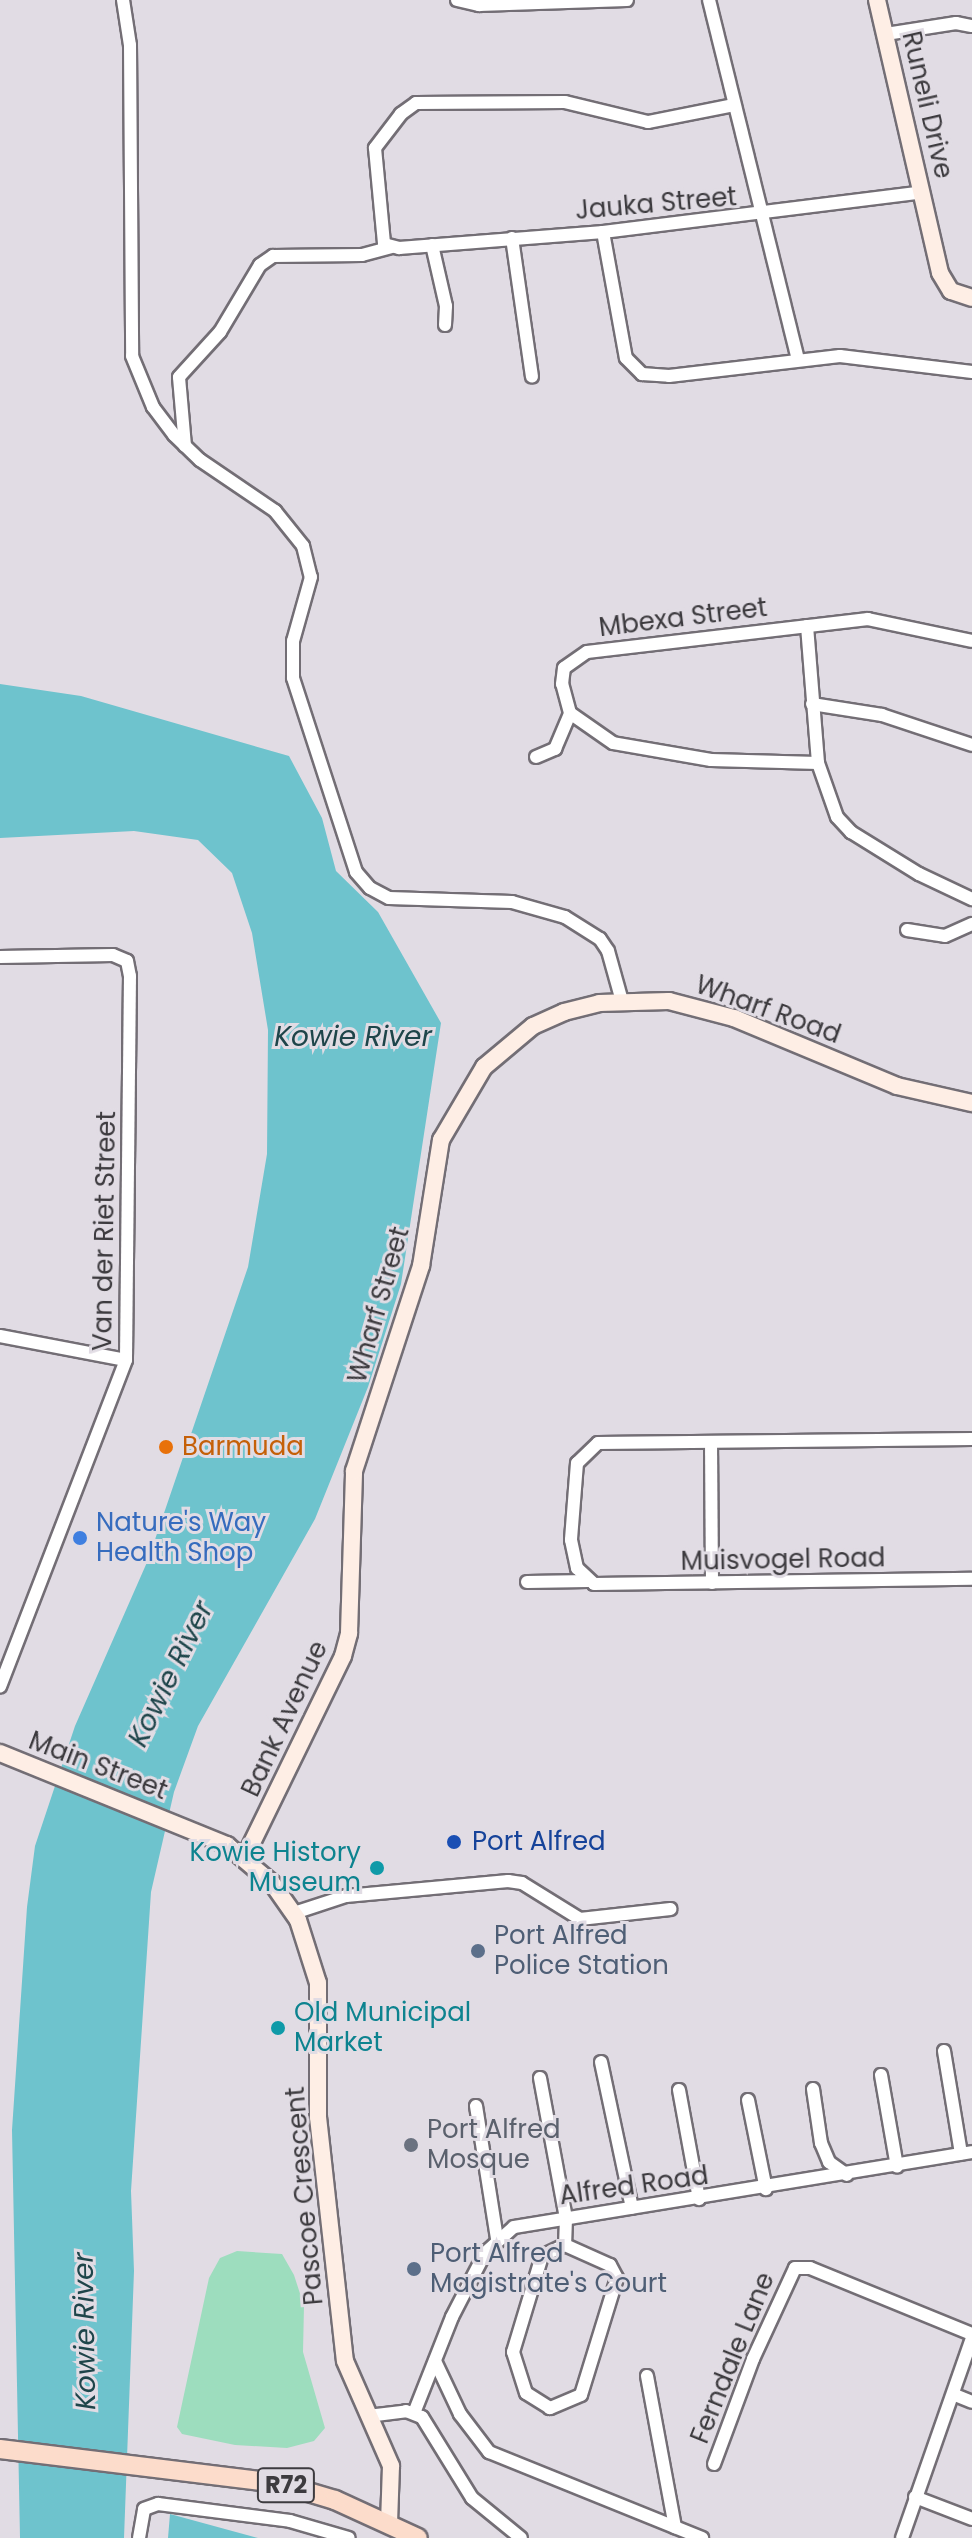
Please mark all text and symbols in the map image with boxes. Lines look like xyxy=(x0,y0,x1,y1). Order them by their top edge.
street label: Runeli Drive xyxy=(895,28,959,182)
street label: Jauka Street xyxy=(574,181,738,227)
street label: Mbexa Street xyxy=(597,592,769,644)
street label: Wharf Road xyxy=(691,969,845,1051)
water label: Kowie River xyxy=(274,1020,432,1054)
street label: Van der Riet Street xyxy=(87,1111,123,1351)
street label: Wharf Street xyxy=(342,1223,416,1387)
place label: Barmuda xyxy=(182,1431,304,1463)
marker: Barmuda xyxy=(157,1438,175,1456)
place label: Nature's Way Health Shop xyxy=(96,1507,266,1568)
marker: Nature's Way Health Shop xyxy=(71,1529,89,1547)
street label: Muisvogel Road xyxy=(680,1543,886,1577)
water label: Kowie River xyxy=(121,1596,221,1752)
street label: Bank Avenue xyxy=(235,1636,335,1802)
street label: Main Street xyxy=(24,1725,172,1807)
place label: Port Alfred xyxy=(472,1826,606,1858)
marker: Port Alfred xyxy=(443,1831,465,1853)
place label: Kowie History Museum xyxy=(190,1837,361,1898)
marker: Kowie History Museum xyxy=(368,1859,386,1877)
place label: Port Alfred Police Station xyxy=(494,1920,669,1982)
marker: Port Alfred Police Station xyxy=(469,1942,487,1960)
place label: Old Municipal Market xyxy=(294,1997,471,2058)
marker: Old Municipal Market xyxy=(269,2019,287,2037)
street label: Pascoe Crescent xyxy=(280,2085,330,2307)
place label: Port Alfred Mosque xyxy=(427,2114,561,2176)
marker: Port Alfred Mosque xyxy=(402,2136,420,2154)
street label: Alfred Road xyxy=(557,2160,711,2212)
place label: Port Alfred Magistrate's Court xyxy=(430,2238,667,2300)
water label: Kowie River xyxy=(67,2252,103,2410)
marker: Port Alfred Magistrate's Court xyxy=(405,2260,423,2278)
street label: Ferndale Lane xyxy=(684,2268,782,2448)
road number: R72 xyxy=(256,2465,316,2505)

